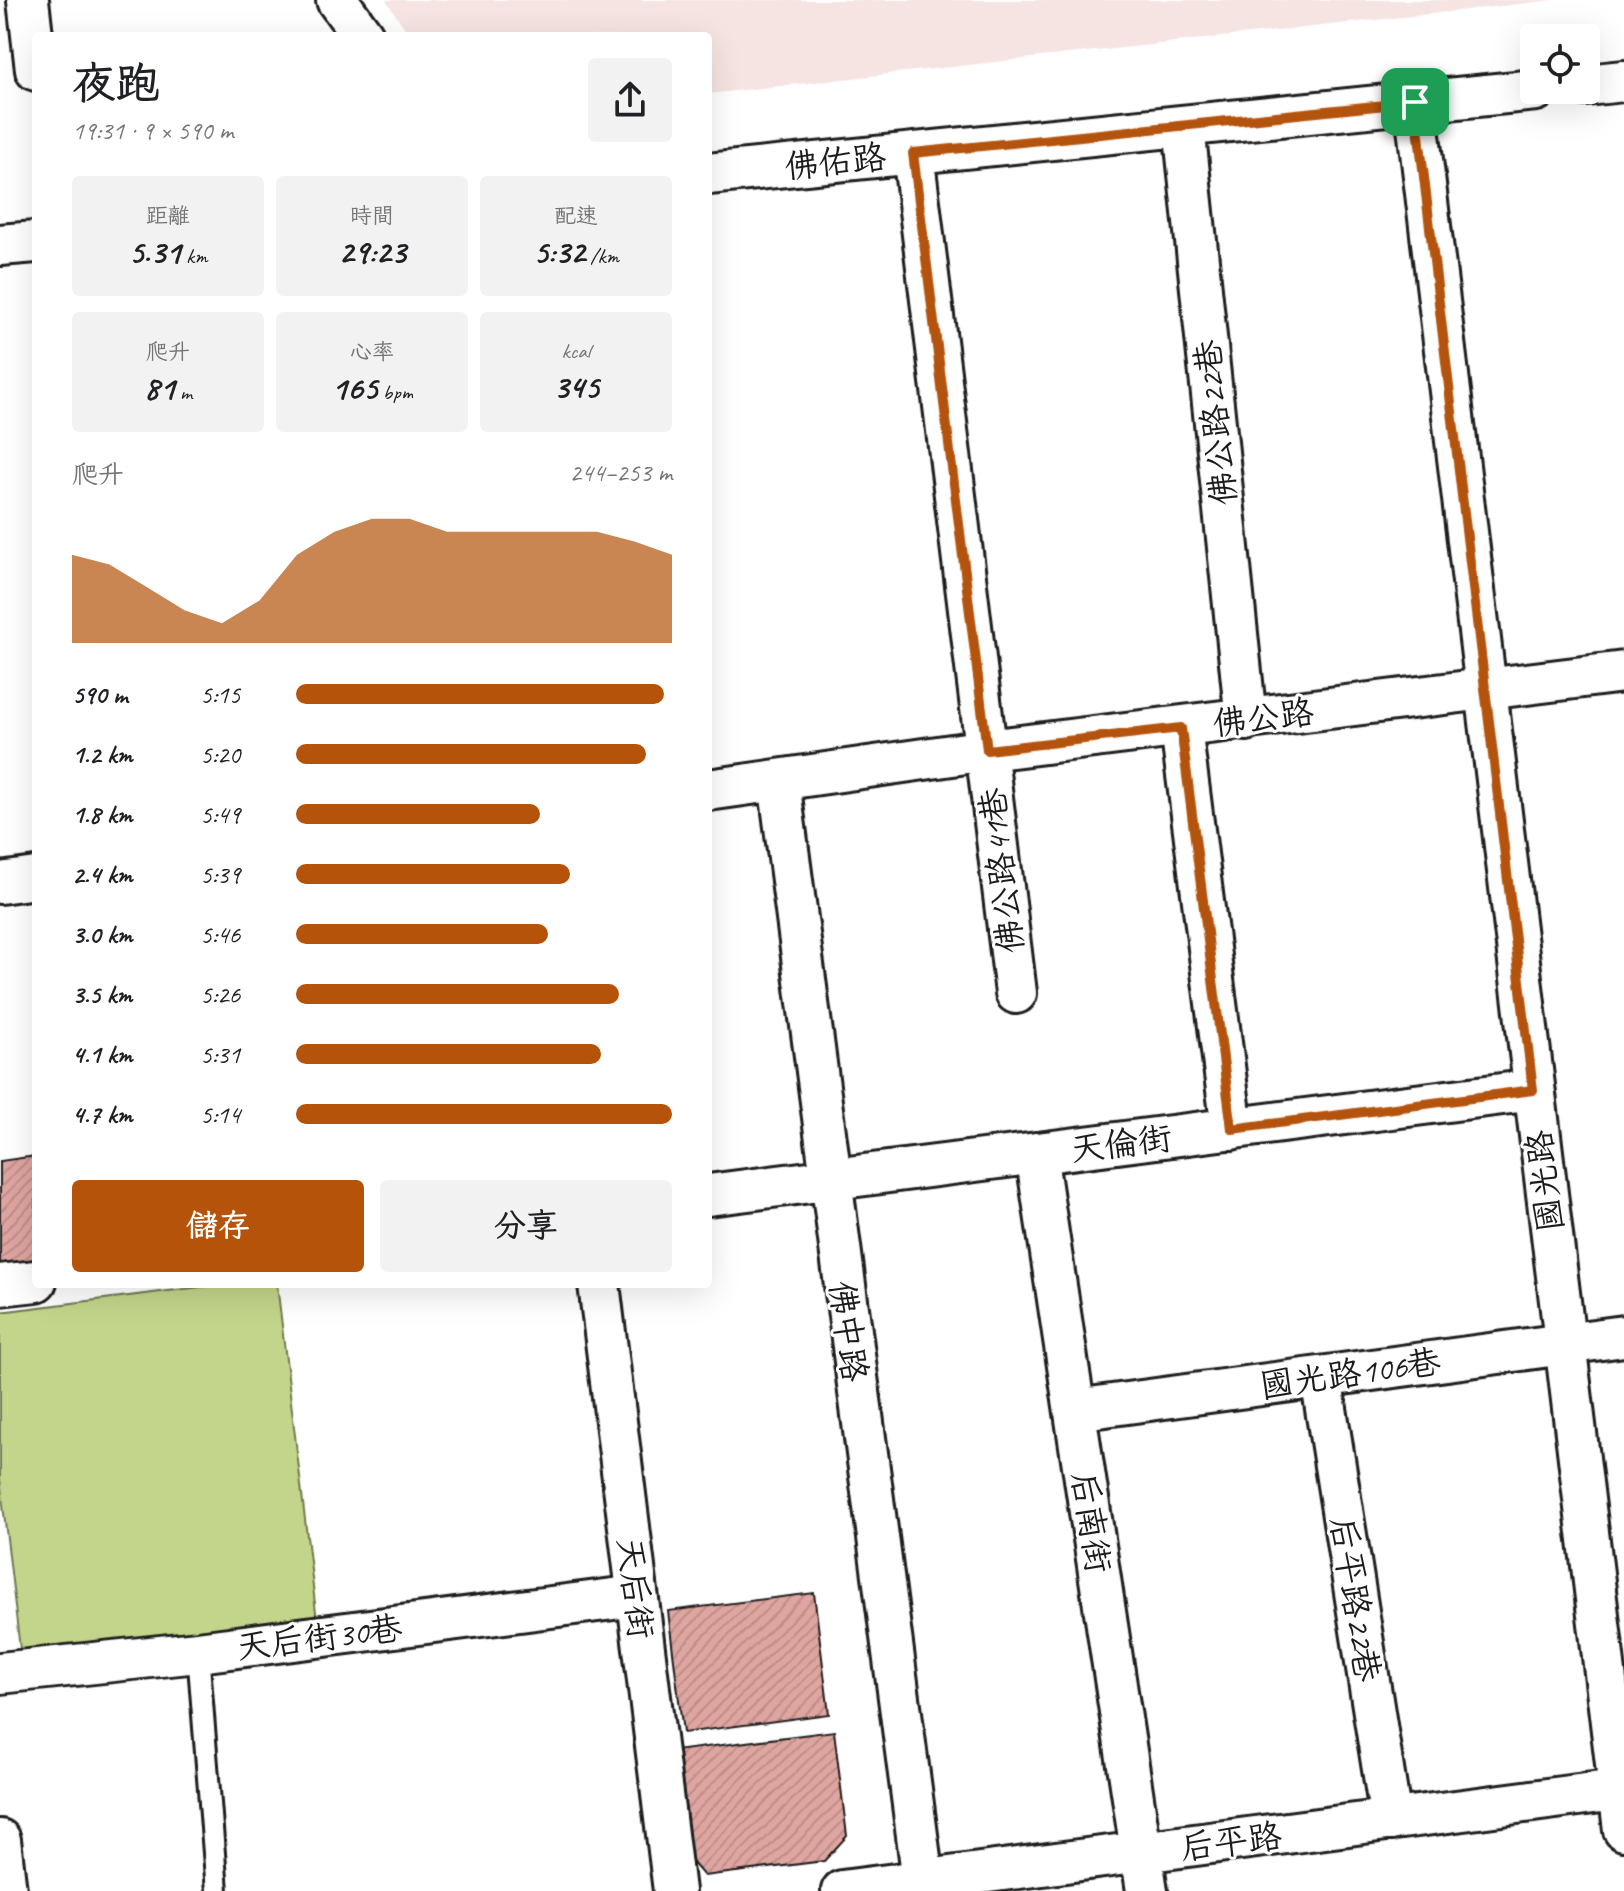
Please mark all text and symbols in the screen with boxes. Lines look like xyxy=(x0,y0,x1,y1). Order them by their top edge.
map controls xyxy=(1520,24,1600,104)
button: locate xyxy=(1520,24,1600,104)
text: 夜跑 xyxy=(72,56,160,111)
button: share xyxy=(588,58,672,142)
pin xyxy=(1381,68,1449,136)
icon: arrive xyxy=(1393,80,1437,124)
text: 19:31 · 9 × 590 m xyxy=(72,114,233,147)
street label: 佛佑路 xyxy=(782,135,888,188)
text: 距離 xyxy=(146,202,190,230)
text: 時間 xyxy=(350,202,394,230)
text: 配速 xyxy=(554,202,598,230)
text: 5.31 xyxy=(129,230,181,273)
text: 29:23 xyxy=(338,230,406,273)
text: 5:32 xyxy=(533,230,585,273)
text: km xyxy=(181,242,207,270)
text: /km xyxy=(585,242,619,270)
text: kcal xyxy=(561,337,591,365)
text: 爬升 xyxy=(146,338,190,366)
text: 心率 xyxy=(350,338,394,366)
street label: 佛公路22巷 xyxy=(1185,338,1246,508)
text: 345 xyxy=(553,365,599,408)
text: 81 xyxy=(144,366,174,409)
text: 165 xyxy=(331,366,377,409)
text: m xyxy=(174,378,192,406)
text: bpm xyxy=(377,378,413,406)
text: 244–253 m xyxy=(569,456,672,489)
text: 爬升 xyxy=(72,458,124,491)
text: 590 m xyxy=(72,678,127,711)
text: 5:15 xyxy=(200,678,240,711)
street label: 佛公路 xyxy=(1210,690,1316,745)
text: 1.2 km xyxy=(72,738,132,771)
text: 5:20 xyxy=(200,738,240,771)
street label: 佛公路41巷 xyxy=(970,786,1033,956)
text: 1.8 km xyxy=(72,798,132,831)
text: 5:49 xyxy=(200,798,240,831)
text: 2.4 km xyxy=(72,858,132,891)
text: 5:39 xyxy=(200,858,240,891)
text: 3.0 km xyxy=(72,918,132,951)
text: 5:46 xyxy=(200,918,240,951)
text: 3.5 km xyxy=(72,978,132,1011)
text: 5:26 xyxy=(200,978,240,1011)
text: 4.1 km xyxy=(72,1038,132,1071)
text: 5:31 xyxy=(200,1038,240,1071)
text: 4.7 km xyxy=(72,1098,132,1131)
text: 5:14 xyxy=(200,1098,240,1131)
street label: 天倫街 xyxy=(1068,1116,1174,1171)
street label: 國光路 xyxy=(1517,1128,1572,1234)
button: 儲存 xyxy=(72,1180,364,1272)
button: 分享 xyxy=(380,1180,672,1272)
street label: 佛中路 xyxy=(820,1278,877,1385)
street label: 國光路106巷 xyxy=(1257,1340,1443,1407)
street label: 后南街 xyxy=(1062,1468,1121,1576)
street label: 后平路22巷 xyxy=(1321,1513,1390,1685)
street label: 天后街 xyxy=(608,1535,663,1641)
street label: 天后街30巷 xyxy=(234,1606,404,1669)
street label: 后平路 xyxy=(1178,1814,1284,1869)

